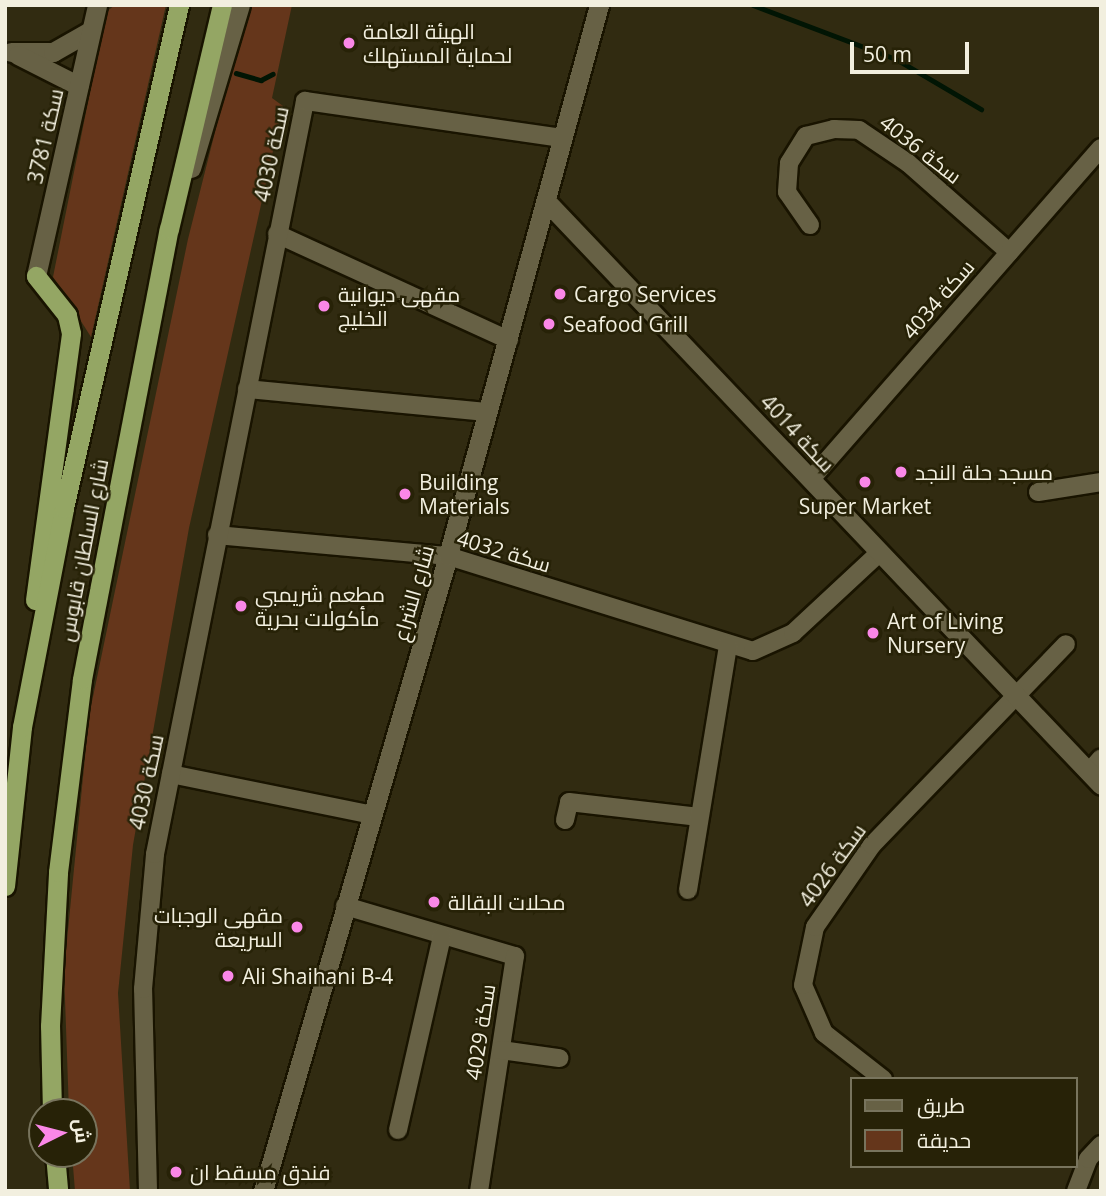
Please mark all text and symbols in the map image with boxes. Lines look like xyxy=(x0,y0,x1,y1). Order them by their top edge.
place label: الهيئة العامة لحماية المستهلك xyxy=(363,18,512,68)
scale bar xyxy=(854,28,973,72)
marker: الهيئة العامة لحماية المستهلك xyxy=(341,35,357,51)
text: 50 m xyxy=(863,40,912,68)
street label: سكة 3781 xyxy=(22,86,68,186)
street label: سكة 4030 xyxy=(249,104,293,204)
street label: سكة 4036 xyxy=(875,109,967,189)
street label: سكة 4034 xyxy=(897,254,979,344)
place label: مقهى ديوانية الخليج xyxy=(338,281,460,331)
place label: Cargo Services xyxy=(574,281,717,307)
marker: Cargo Services xyxy=(552,286,568,302)
marker: مقهى ديوانية الخليج xyxy=(316,298,332,314)
place label: Seafood Grill xyxy=(563,311,688,337)
marker: Seafood Grill xyxy=(541,316,557,332)
street label: سكة 4014 xyxy=(756,389,840,477)
street label: شارع السلطان قابوس xyxy=(53,457,113,643)
place label: مسجد حلة النجد xyxy=(915,459,1053,485)
marker: مسجد حلة النجد xyxy=(893,464,909,480)
place label: Building Materials xyxy=(419,469,510,519)
marker: Super Market xyxy=(857,474,873,490)
marker: Building Materials xyxy=(397,486,413,502)
place label: Super Market xyxy=(799,493,931,519)
street label: سكة 4032 xyxy=(454,525,554,577)
street label: شارع الشراع xyxy=(387,542,439,644)
place label: مطعم شريمبي مأكولات بحرية xyxy=(255,581,385,631)
marker: مطعم شريمبي مأكولات بحرية xyxy=(233,598,249,614)
place label: Art of Living Nursery xyxy=(887,608,1003,658)
marker: Art of Living Nursery xyxy=(865,625,881,641)
street label: سكة 4030 xyxy=(124,732,168,832)
street label: سكة 4026 xyxy=(793,818,871,912)
place label: محلات البقالة xyxy=(448,889,565,915)
marker: محلات البقالة xyxy=(426,894,442,910)
place label: مقهى الوجبات السريعة xyxy=(154,902,283,952)
marker: مقهى الوجبات السريعة xyxy=(289,919,305,935)
place label: Ali Shaihani B-4 xyxy=(242,963,393,989)
marker: Ali Shaihani B-4 xyxy=(220,968,236,984)
street label: سكة 4029 xyxy=(460,982,500,1082)
legend xyxy=(850,1077,1078,1168)
text: طريق xyxy=(917,1091,965,1119)
north arrow xyxy=(28,1098,98,1168)
text: ش xyxy=(68,1118,96,1144)
text: حديقة xyxy=(917,1126,971,1154)
place label: فندق مسقط ان xyxy=(190,1159,331,1185)
marker: فندق مسقط ان xyxy=(168,1164,184,1180)

